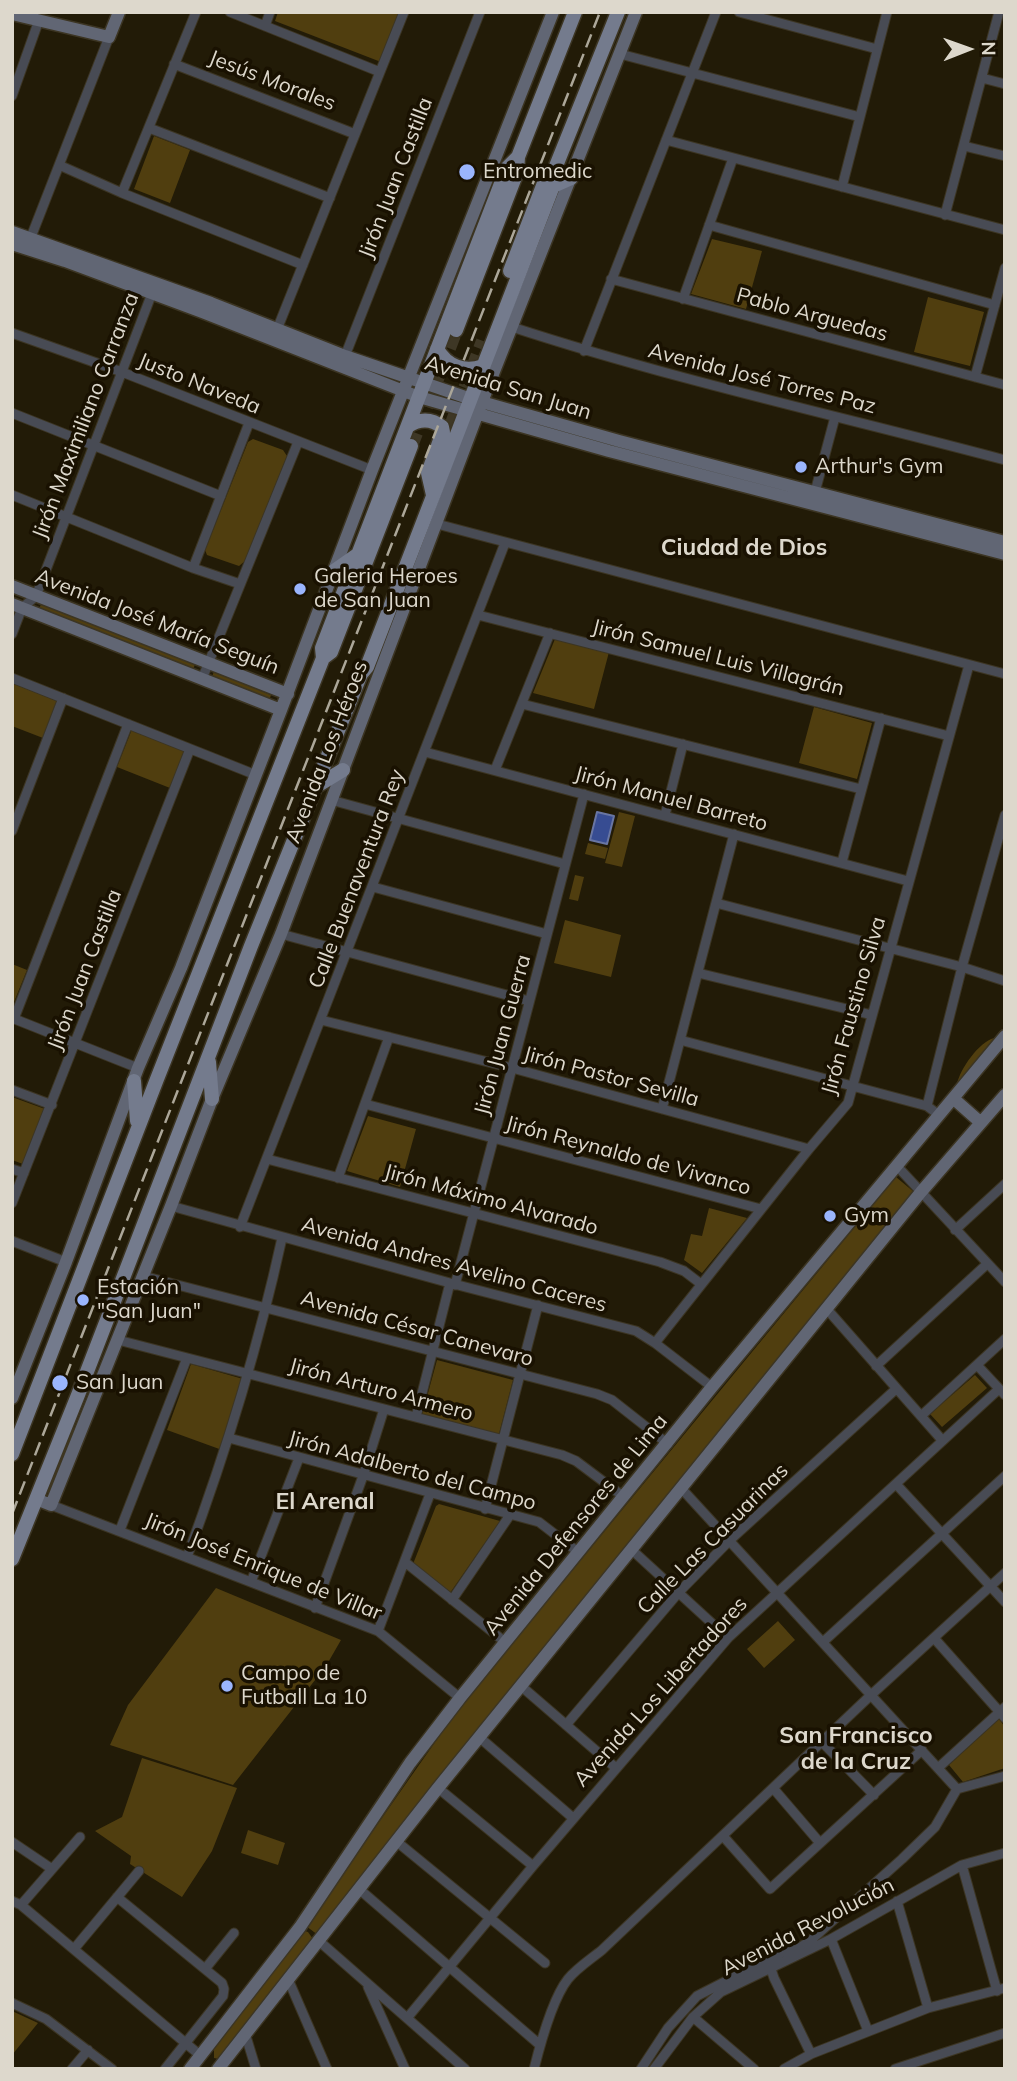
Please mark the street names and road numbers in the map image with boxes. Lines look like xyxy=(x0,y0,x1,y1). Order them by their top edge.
street label: Jesús Morales xyxy=(205,45,339,117)
street label: Jirón Juan Castilla xyxy=(354,94,438,262)
street label: Pablo Arguedas xyxy=(734,283,890,347)
street label: Jirón Maximiliano Carranza xyxy=(27,289,145,543)
street label: Avenida José Torres Paz xyxy=(646,339,878,419)
street label: Justo Naveda xyxy=(134,348,264,420)
street label: Avenida San Juan xyxy=(422,351,594,425)
street label: Avenida José María Seguín xyxy=(31,564,283,680)
street label: Jirón Samuel Luis Villagrán xyxy=(589,614,847,702)
street label: Avenida Los Héroes xyxy=(281,657,373,847)
street label: Jirón Manuel Barreto xyxy=(572,761,770,837)
street label: Calle Buenaventura Rey xyxy=(304,766,410,992)
street label: Jirón Juan Castilla xyxy=(43,886,127,1054)
street label: Jirón Faustino Silva xyxy=(816,914,892,1098)
street label: Jirón Juan Guerra xyxy=(469,952,537,1118)
street label: Jirón Pastor Sevilla xyxy=(520,1041,702,1113)
street label: Jirón Reynaldo de Vivanco xyxy=(503,1111,753,1201)
street label: Jirón Máximo Alvarado xyxy=(381,1159,601,1241)
street label: Avenida Andres Avelino Caceres xyxy=(299,1212,609,1318)
street label: Avenida César Canevaro xyxy=(298,1286,536,1372)
street label: Jirón Arturo Armero xyxy=(286,1353,476,1427)
street label: Avenida Defensores de Lima xyxy=(479,1409,673,1641)
street label: Jirón Adalberto del Campo xyxy=(285,1426,539,1516)
street label: Calle Las Casuarinas xyxy=(632,1458,794,1620)
street label: Jirón José Enrique de Villar xyxy=(141,1508,385,1626)
street label: Avenida Los Libertadores xyxy=(569,1592,753,1792)
street label: Avenida Revolución xyxy=(717,1872,899,1982)

